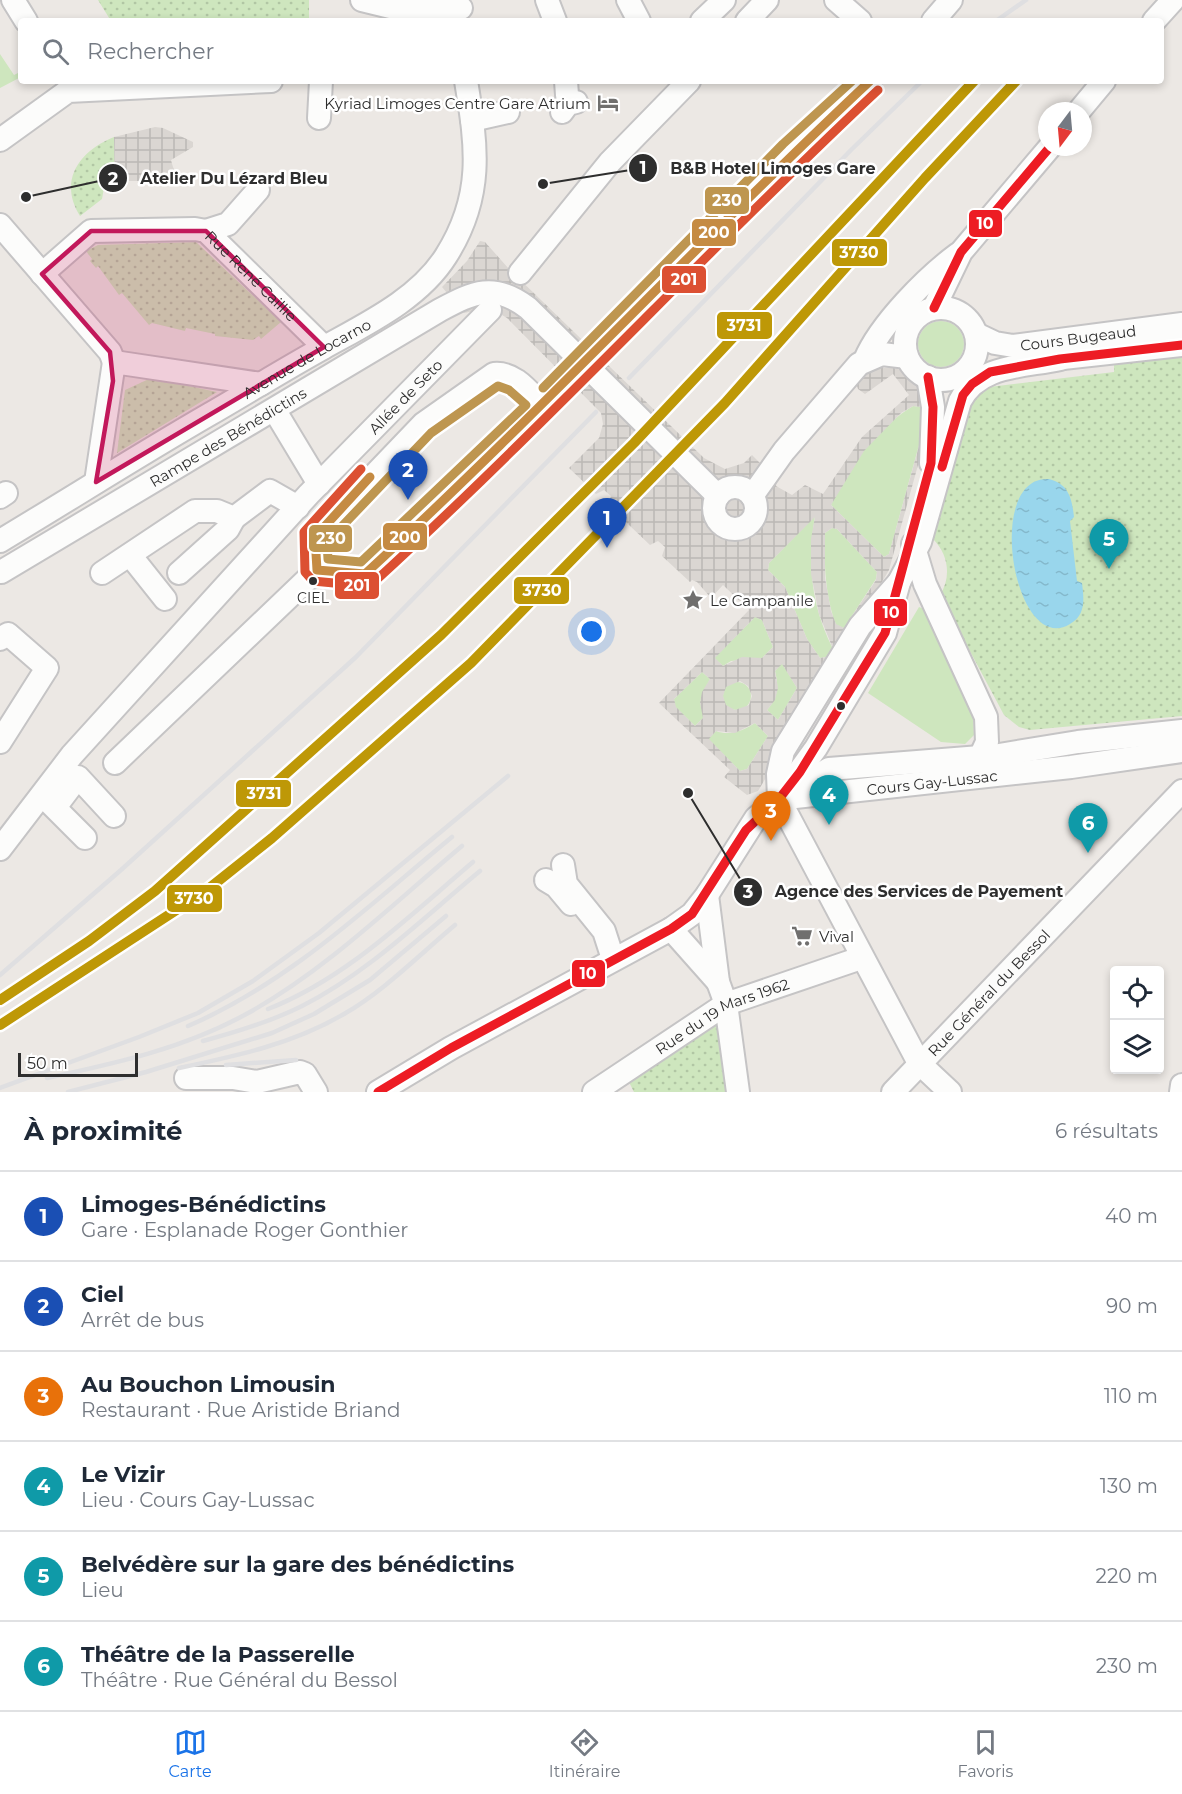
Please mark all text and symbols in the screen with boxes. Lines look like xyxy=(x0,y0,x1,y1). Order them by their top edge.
search box xyxy=(18,18,1164,84)
icon: search xyxy=(39,35,72,68)
text: Rechercher xyxy=(87,38,214,65)
hotel icon: Kyriad Limoges Centre Gare Atrium xyxy=(596,91,620,115)
place label: Kyriad Limoges Centre Gare Atrium xyxy=(324,94,591,113)
north arrow xyxy=(1038,102,1092,156)
callout: B&B Hotel Limoges Gare xyxy=(628,151,887,185)
text: 1 xyxy=(639,157,647,179)
text: B&B Hotel Limoges Gare xyxy=(670,159,876,178)
callout: Atelier Du Lézard Bleu xyxy=(98,161,339,195)
text: 2 xyxy=(108,168,119,190)
text: Atelier Du Lézard Bleu xyxy=(139,169,328,188)
line badge: 230 xyxy=(704,186,750,215)
text: 230 xyxy=(712,191,742,210)
line badge: 10 xyxy=(968,209,1003,238)
text: 10 xyxy=(976,214,994,233)
line badge: 200 xyxy=(691,218,737,247)
text: 200 xyxy=(698,223,730,242)
street label: Rue René Caillie xyxy=(201,226,301,325)
line badge: 3730 xyxy=(831,238,888,267)
text: 3730 xyxy=(838,243,879,262)
line badge: 201 xyxy=(661,265,707,294)
text: 201 xyxy=(671,270,697,289)
line badge: 3731 xyxy=(716,311,773,340)
street label: Avenue de Locarno xyxy=(239,314,374,402)
text: 3731 xyxy=(726,316,761,335)
street label: Cours Bugeaud xyxy=(1019,321,1137,354)
street label: Allée de Seto xyxy=(364,355,446,438)
street label: Rampe des Bénédictins xyxy=(146,383,309,491)
pin: 2 xyxy=(388,450,428,500)
pin: 1 xyxy=(588,498,626,548)
pin: 5 xyxy=(1090,520,1128,569)
line badge: 200 xyxy=(382,522,428,551)
line badge: 230 xyxy=(308,524,353,553)
text: 200 xyxy=(389,528,421,547)
text: 230 xyxy=(316,529,346,548)
line badge: 201 xyxy=(334,571,380,600)
marker: CIEL xyxy=(307,575,319,587)
text: 201 xyxy=(344,576,370,595)
line badge: 3730 xyxy=(513,576,570,605)
text: 3730 xyxy=(521,581,562,600)
place icon: Le Campanile xyxy=(681,588,705,612)
place label: CIEL xyxy=(297,589,330,607)
place label: Le Campanile xyxy=(710,591,813,610)
line badge: 10 xyxy=(873,598,908,627)
text: 10 xyxy=(882,603,900,622)
your location xyxy=(577,617,606,646)
unlabelled marker xyxy=(835,700,847,712)
street label: Cours Gay-Lussac xyxy=(866,766,999,799)
pin: 4 xyxy=(810,776,848,825)
line badge: 3731 xyxy=(235,779,292,808)
text: 3731 xyxy=(246,784,281,803)
pin: 3 xyxy=(752,792,790,841)
pin: 6 xyxy=(1068,804,1108,853)
callout: Agence des Services de Payement xyxy=(733,875,1075,909)
text: 3 xyxy=(742,881,754,903)
text: Agence des Services de Payement xyxy=(774,882,1063,901)
line badge: 3730 xyxy=(166,884,223,913)
text: 3730 xyxy=(173,889,214,908)
supermarket icon: Vival xyxy=(790,924,814,948)
street label: Rue Général du Bessol xyxy=(923,925,1054,1060)
place label: Vival xyxy=(819,927,854,946)
line badge: 10 xyxy=(571,959,606,988)
text: 10 xyxy=(579,964,597,983)
map controls xyxy=(1110,966,1164,1074)
button: locate xyxy=(1110,966,1164,1020)
street label: Rue du 19 Mars 1962 xyxy=(651,974,792,1058)
button: layers xyxy=(1110,1020,1164,1074)
scale bar xyxy=(18,1050,138,1078)
text: 50 m xyxy=(27,1054,68,1073)
text: À proximité xyxy=(24,1115,183,1147)
text: 6 résultats xyxy=(1055,1119,1158,1143)
text: Limoges-Bénédictins xyxy=(81,1191,326,1218)
text: 1 xyxy=(40,1204,47,1228)
text: 40 m xyxy=(1105,1204,1158,1228)
text: Gare · Esplanade Roger Gonthier xyxy=(81,1218,408,1242)
text: Ciel xyxy=(81,1281,124,1308)
text: 2 xyxy=(38,1294,49,1318)
text: 90 m xyxy=(1106,1294,1158,1318)
text: Arrêt de bus xyxy=(81,1308,204,1332)
text: Au Bouchon Limousin xyxy=(81,1371,335,1398)
text: 3 xyxy=(38,1384,49,1408)
text: 110 m xyxy=(1104,1384,1158,1408)
text: Restaurant · Rue Aristide Briand xyxy=(81,1398,401,1422)
text: Le Vizir xyxy=(81,1461,165,1488)
text: 4 xyxy=(37,1474,50,1498)
text: 130 m xyxy=(1100,1474,1158,1498)
text: Lieu · Cours Gay-Lussac xyxy=(81,1488,315,1512)
text: Belvédère sur la gare des bénédictins xyxy=(81,1551,514,1578)
text: 5 xyxy=(38,1564,49,1588)
text: 220 m xyxy=(1096,1564,1158,1588)
text: Lieu xyxy=(81,1578,124,1602)
text: Théâtre de la Passerelle xyxy=(81,1641,355,1668)
text: 6 xyxy=(37,1654,50,1678)
text: 230 m xyxy=(1096,1654,1158,1678)
text: Théâtre · Rue Général du Bessol xyxy=(81,1668,398,1692)
tab: Carte xyxy=(169,1726,212,1781)
tab: Itinéraire xyxy=(549,1726,620,1781)
tab: Favoris xyxy=(957,1726,1013,1781)

